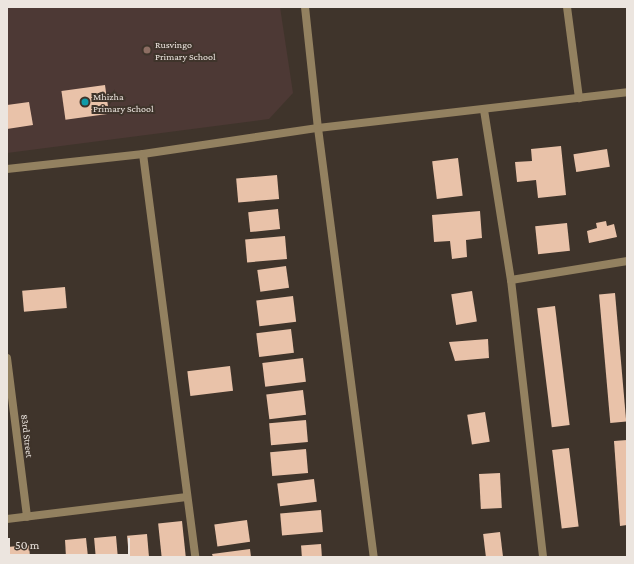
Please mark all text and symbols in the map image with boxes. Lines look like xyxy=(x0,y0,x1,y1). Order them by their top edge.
place label: Rusvingo Primary School xyxy=(155,38,216,62)
marker: Rusvingo Primary School xyxy=(142,45,152,55)
place label: Mhizha Primary School xyxy=(93,90,154,114)
marker: Mhizha Primary School xyxy=(80,97,90,107)
street label: 83rd Street xyxy=(18,414,36,458)
scale bar xyxy=(10,530,132,556)
text: 50 m xyxy=(15,538,39,552)

